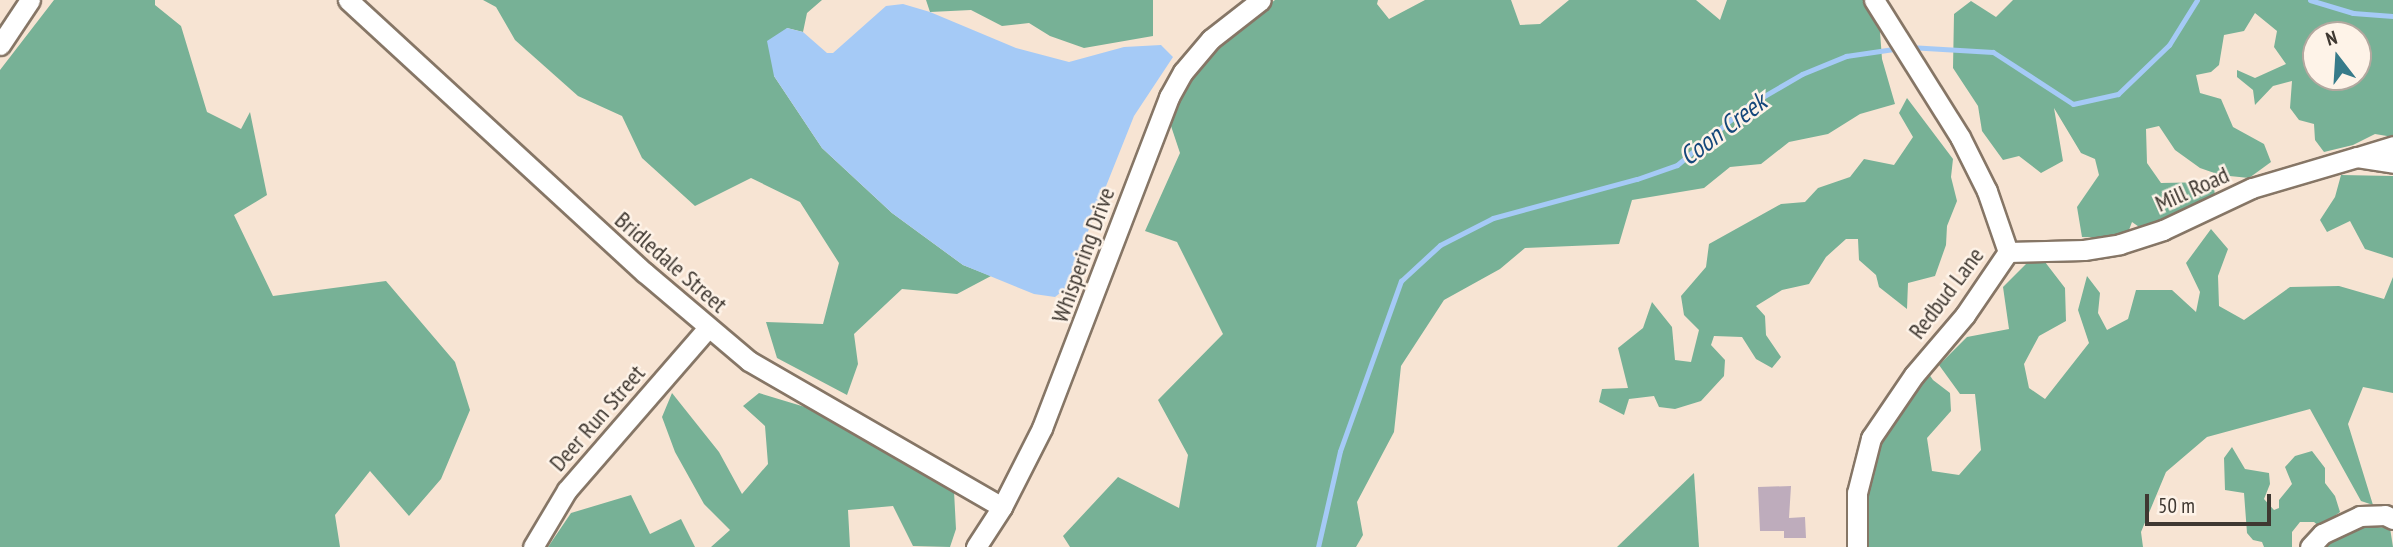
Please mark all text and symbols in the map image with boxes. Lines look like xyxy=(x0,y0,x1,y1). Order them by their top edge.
north arrow xyxy=(2302,21,2372,91)
text: N xyxy=(2323,25,2340,51)
water label: Coon Creek xyxy=(1673,86,1773,172)
street label: Mill Road xyxy=(2151,160,2233,218)
street label: Whispering Drive xyxy=(1045,183,1121,327)
street label: Bridledale Street xyxy=(609,205,733,319)
street label: Redbud Lane xyxy=(1902,242,1990,344)
street label: Deer Run Street xyxy=(543,359,651,477)
scale bar xyxy=(2148,480,2274,524)
text: 50 m xyxy=(2158,492,2195,519)

